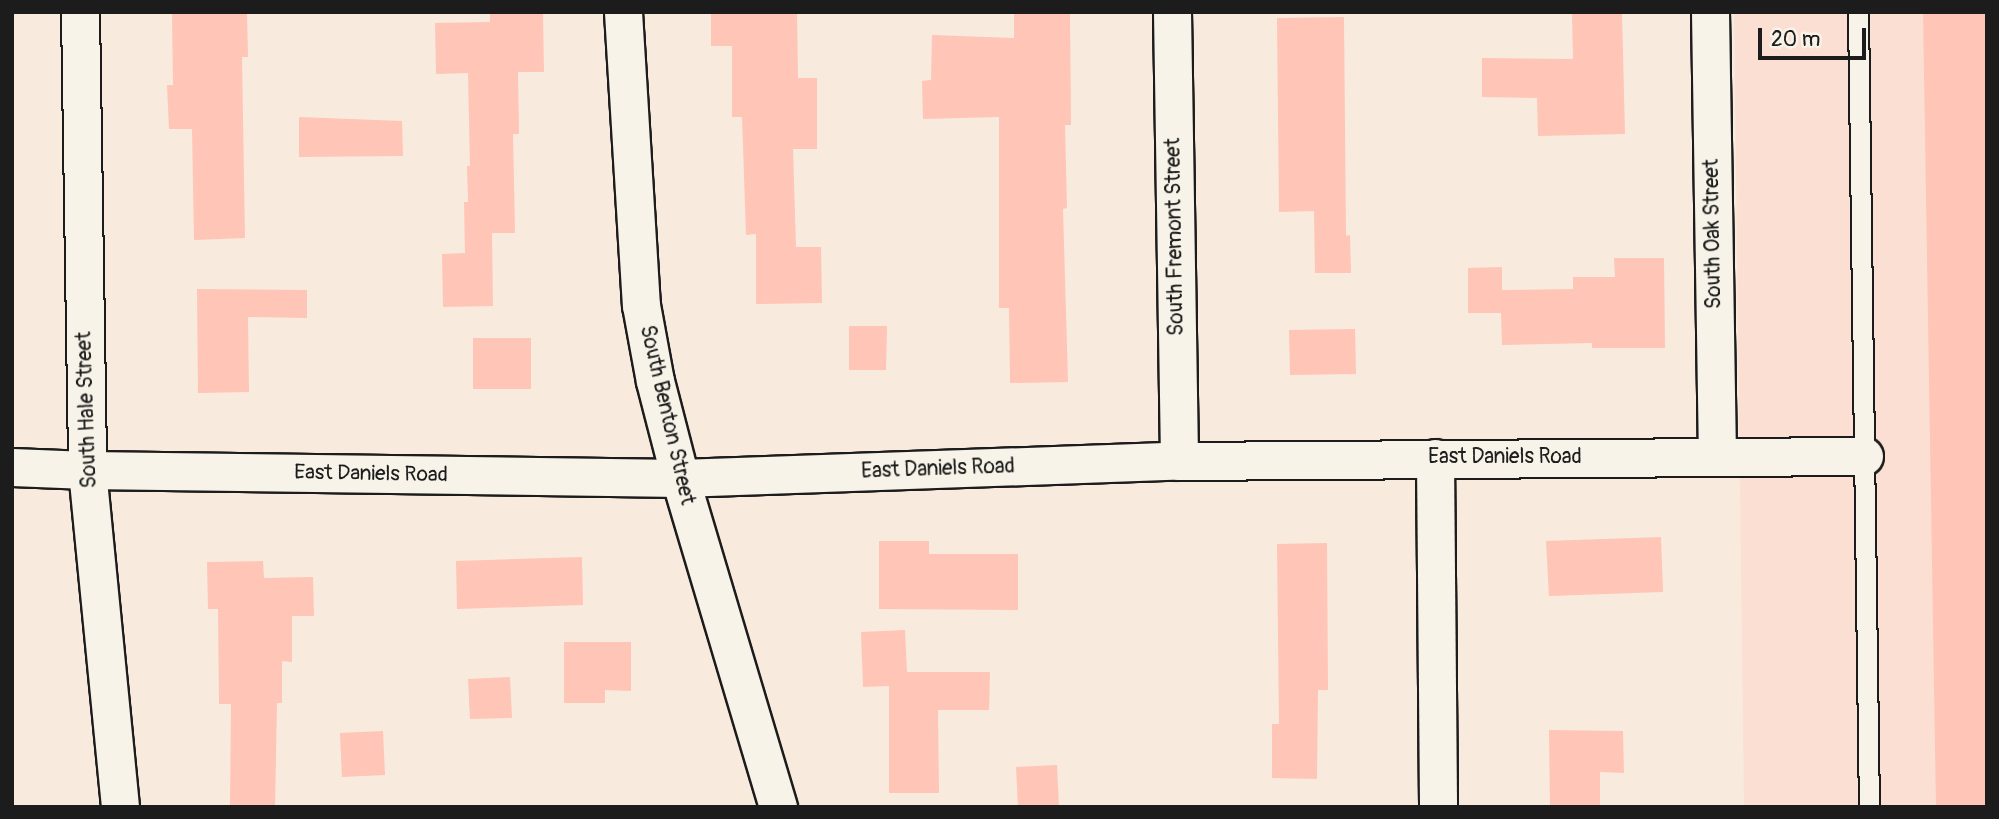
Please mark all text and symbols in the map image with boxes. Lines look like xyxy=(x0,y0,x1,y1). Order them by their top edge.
scale bar xyxy=(1761,14,1870,58)
text: 20 m xyxy=(1771,26,1820,53)
street label: South Fremont Street xyxy=(1161,138,1189,336)
street label: South Oak Street xyxy=(1699,159,1727,309)
street label: South Benton Street xyxy=(634,323,700,507)
street label: South Hale Street xyxy=(72,331,102,489)
street label: East Daniels Road xyxy=(1428,444,1582,470)
street label: East Daniels Road xyxy=(861,454,1015,484)
street label: East Daniels Road xyxy=(294,460,448,488)

